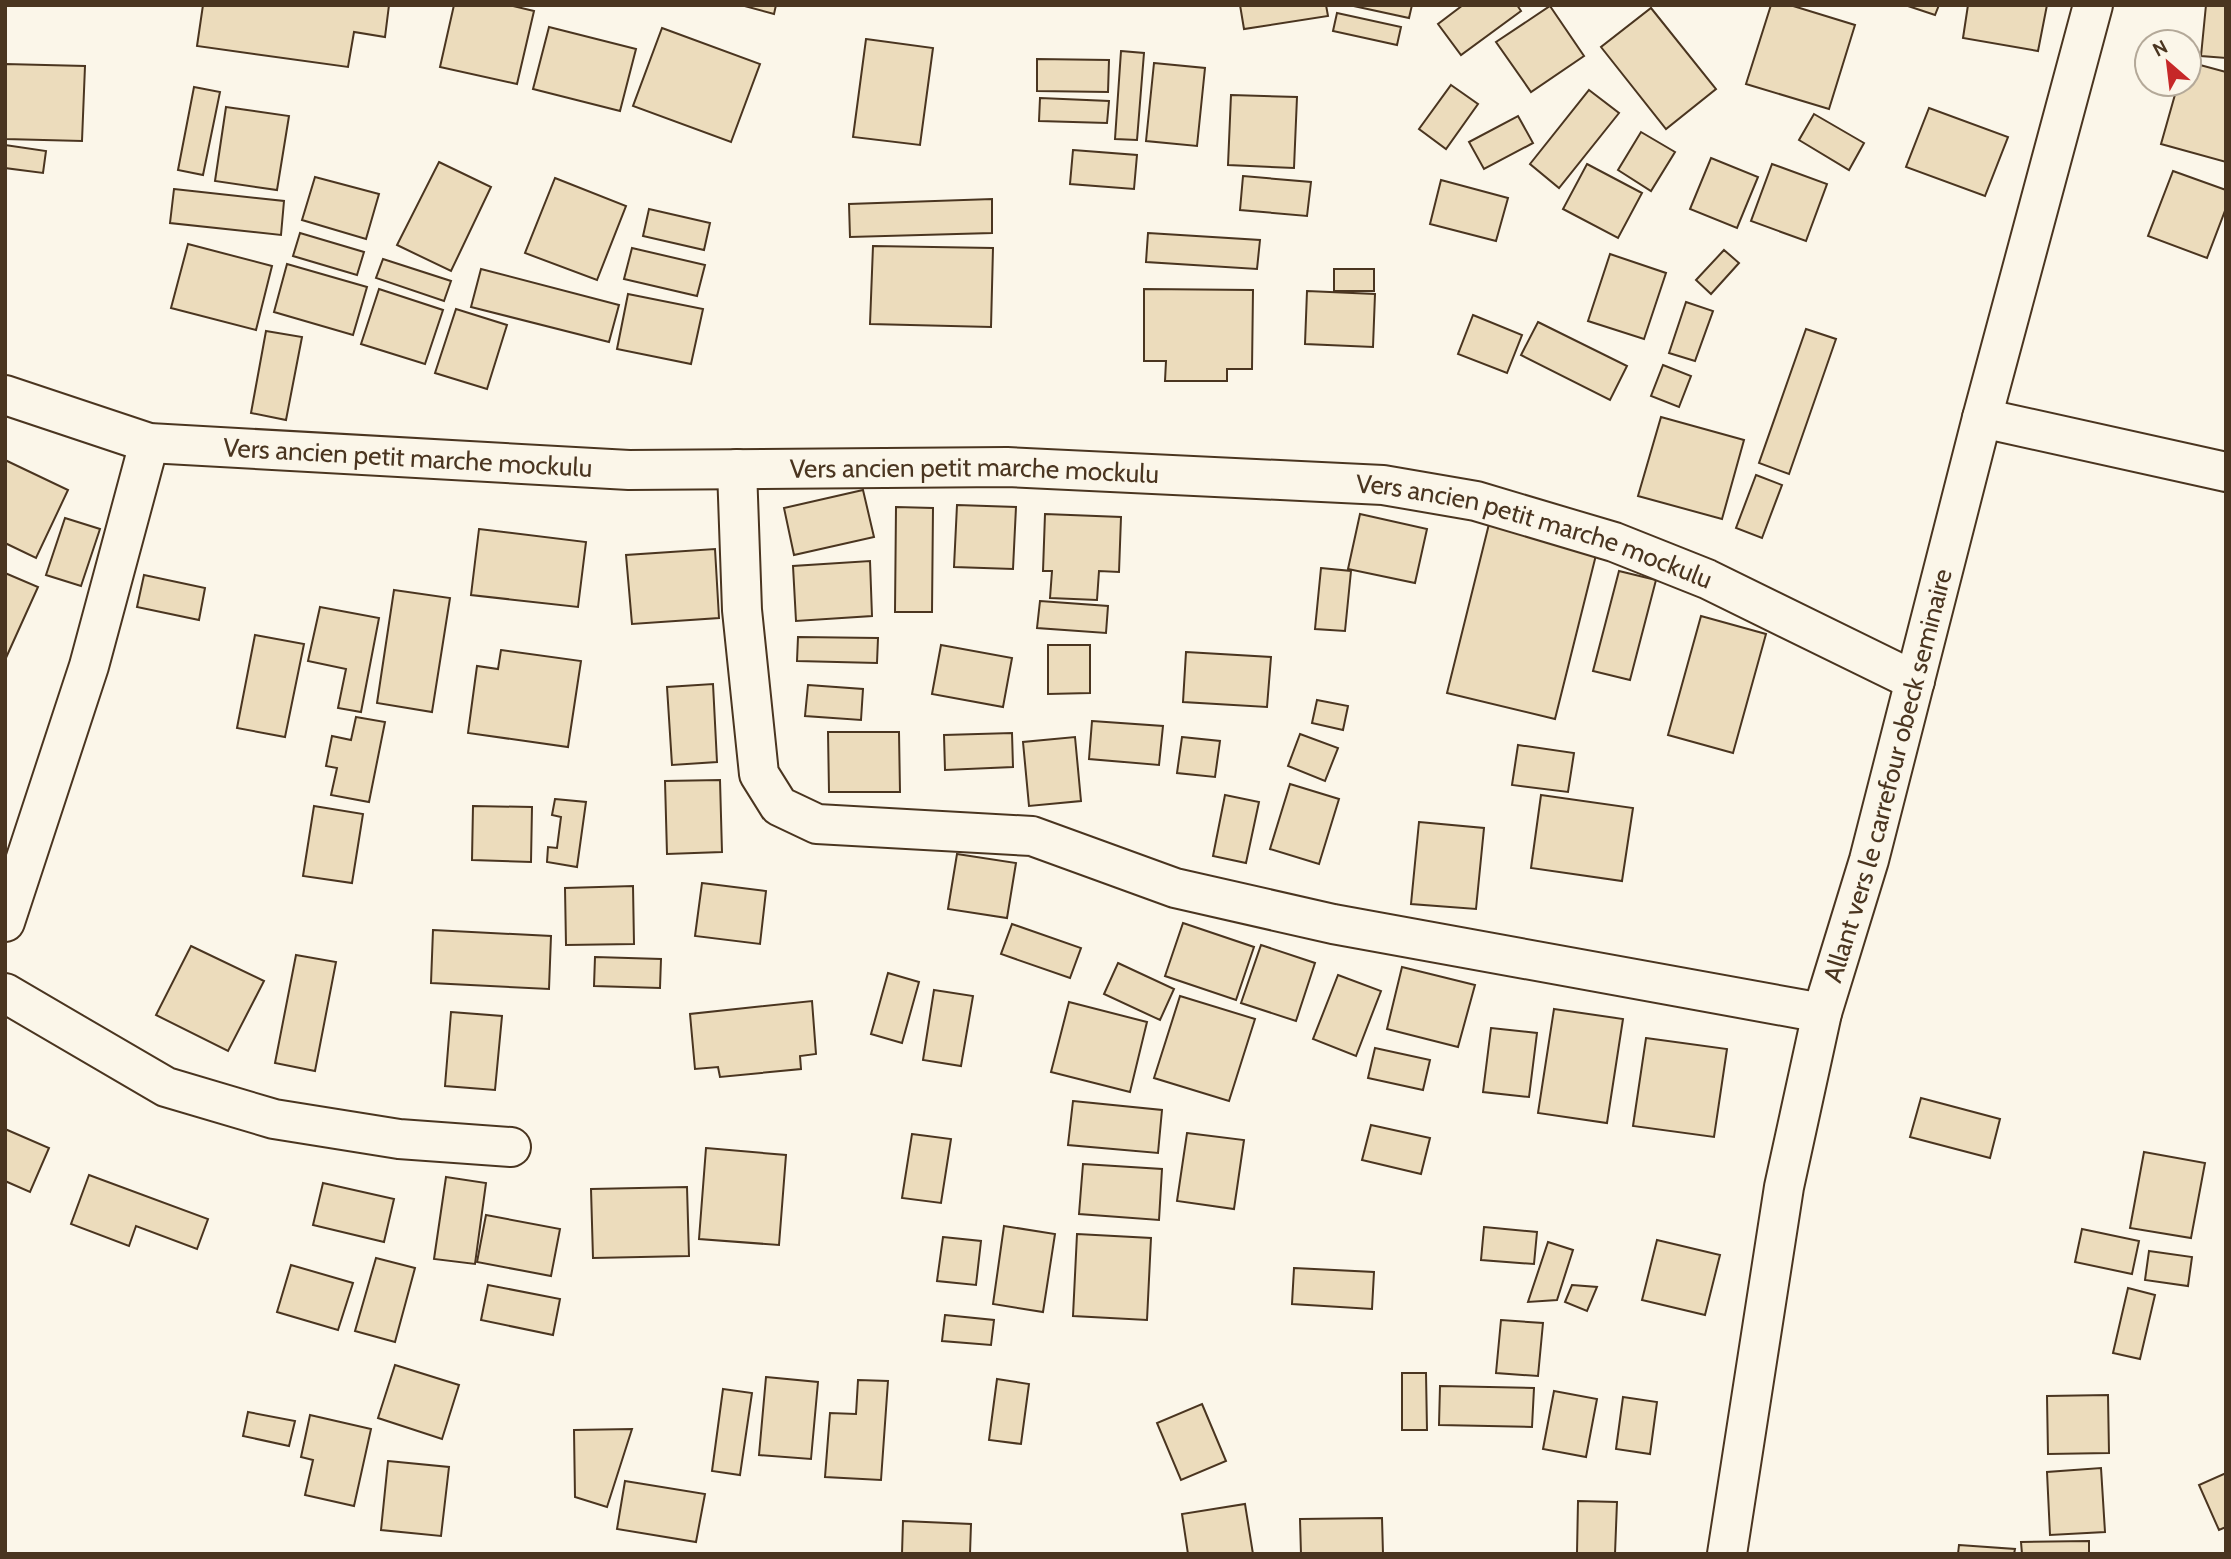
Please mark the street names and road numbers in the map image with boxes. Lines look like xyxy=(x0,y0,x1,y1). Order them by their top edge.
street label: Vers ancien petit marche mockulu xyxy=(222,431,593,484)
street label: Vers ancien petit marche mockulu xyxy=(790,451,1160,490)
street label: Vers ancien petit marche mockulu xyxy=(1356,468,1717,595)
street label: Allant vers le carrefour obeck seminaire xyxy=(1816,565,1959,986)

